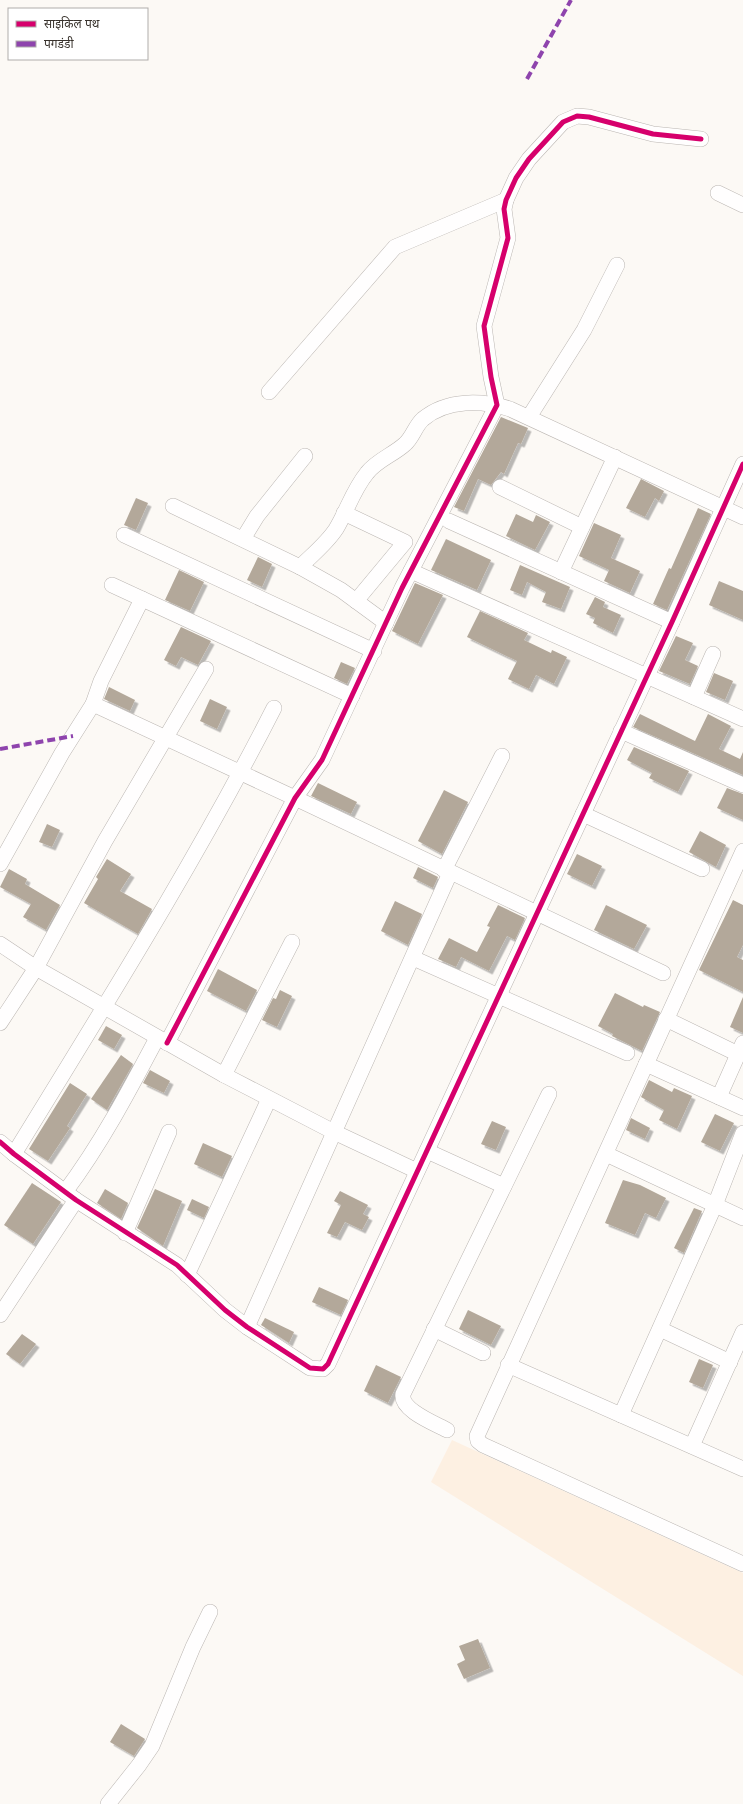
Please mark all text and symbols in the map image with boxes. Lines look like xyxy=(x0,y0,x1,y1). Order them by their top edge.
legend xyxy=(8,8,148,60)
text: साइकिल पथ xyxy=(44,16,100,31)
text: पगडंडी xyxy=(44,36,74,51)

